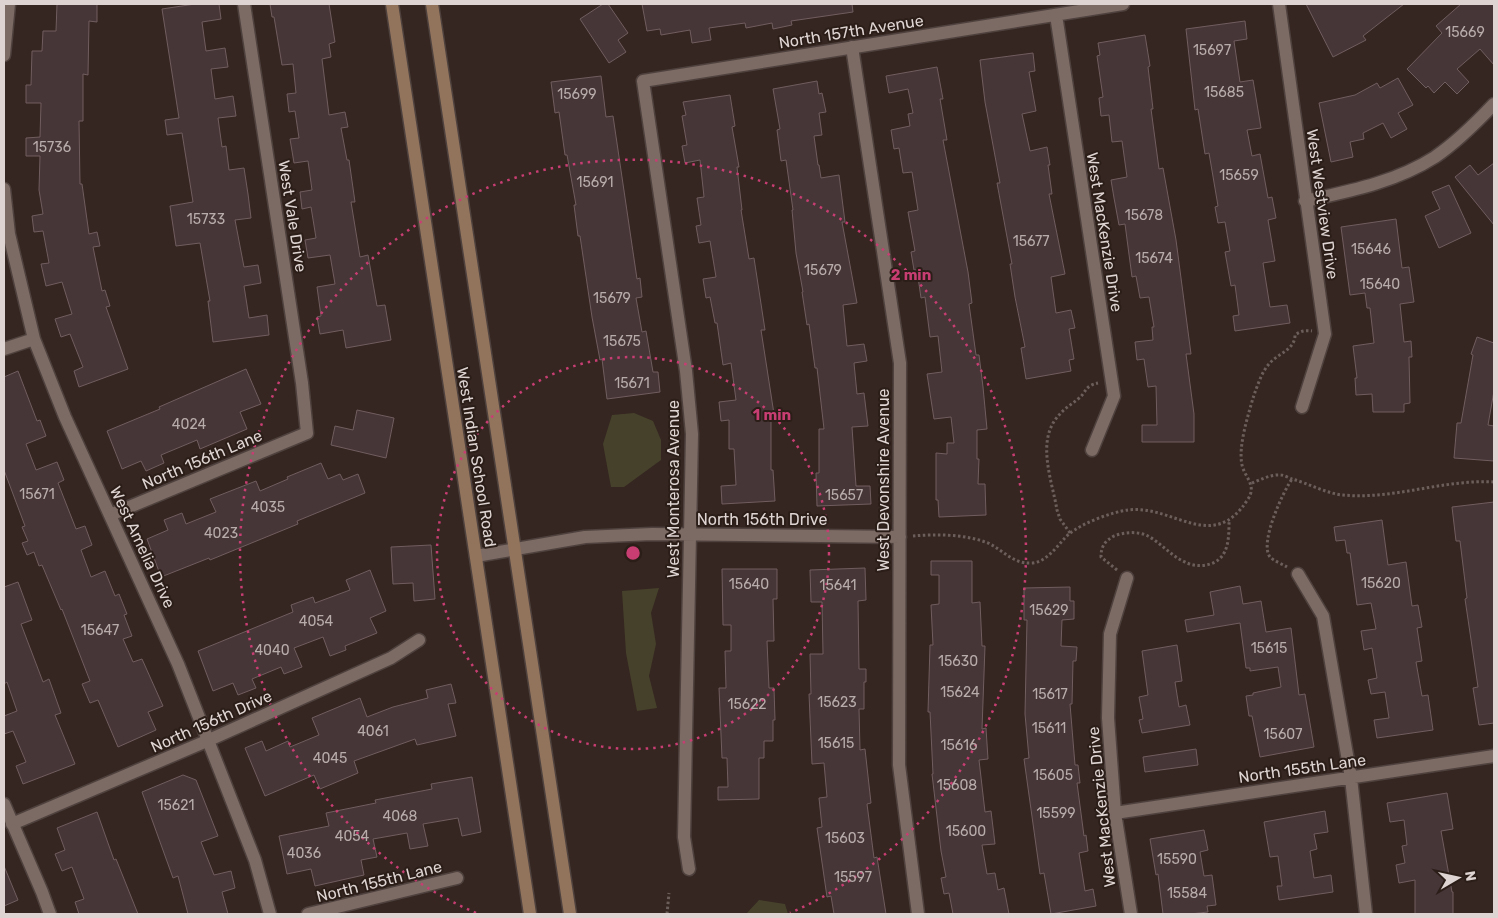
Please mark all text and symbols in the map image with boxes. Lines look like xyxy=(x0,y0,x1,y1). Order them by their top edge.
street label: North 157th Avenue xyxy=(777,11,925,52)
house number: 15669 xyxy=(1445,24,1485,41)
house number: 15697 xyxy=(1193,42,1231,59)
house number: 15685 xyxy=(1204,84,1244,101)
house number: 15699 xyxy=(557,86,597,103)
street label: West Westview Drive xyxy=(1303,128,1342,281)
house number: 15736 xyxy=(33,139,71,156)
street label: West MacKenzie Drive xyxy=(1083,151,1127,313)
street label: West Vale Drive xyxy=(274,159,311,273)
house number: 15659 xyxy=(1219,167,1259,184)
house number: 15691 xyxy=(576,174,614,191)
house number: 15678 xyxy=(1125,207,1163,224)
house number: 15733 xyxy=(187,211,225,228)
house number: 15677 xyxy=(1013,233,1049,250)
house number: 15646 xyxy=(1351,241,1391,258)
house number: 15674 xyxy=(1135,250,1173,267)
house number: 15679 xyxy=(804,262,842,279)
text: 2 min xyxy=(891,266,931,284)
house number: 15640 xyxy=(1360,276,1400,293)
house number: 15679 xyxy=(593,290,631,307)
house number: 15675 xyxy=(603,333,641,350)
street label: West Indian School Road xyxy=(453,366,500,549)
house number: 15671 xyxy=(614,375,650,392)
street label: West Devonshire Avenue xyxy=(874,388,893,572)
street label: West Monterosa Avenue xyxy=(664,400,683,578)
text: 1 min xyxy=(753,406,791,424)
house number: 4024 xyxy=(172,416,206,433)
street label: North 156th Lane xyxy=(139,426,265,493)
street label: West Amelia Drive xyxy=(106,483,179,611)
house number: 15671 xyxy=(19,486,55,503)
house number: 15657 xyxy=(825,487,863,504)
house number: 4035 xyxy=(251,499,285,516)
street label: North 156th Drive xyxy=(697,510,827,529)
house number: 4023 xyxy=(204,525,238,542)
centre of rings xyxy=(624,544,642,562)
house number: 15620 xyxy=(1361,575,1401,592)
house number: 15640 xyxy=(729,576,769,593)
house number: 15641 xyxy=(819,577,857,594)
house number: 15629 xyxy=(1029,602,1069,619)
house number: 4054 xyxy=(299,613,334,630)
house number: 15647 xyxy=(81,622,119,639)
house number: 15615 xyxy=(1251,640,1287,657)
house number: 4040 xyxy=(254,642,290,659)
house number: 15630 xyxy=(938,653,978,670)
house number: 15624 xyxy=(940,684,980,701)
street label: North 156th Drive xyxy=(148,686,275,757)
house number: 15617 xyxy=(1032,686,1068,703)
house number: 15623 xyxy=(817,694,857,711)
house number: 15622 xyxy=(727,696,767,713)
house number: 15611 xyxy=(1032,720,1066,737)
house number: 4061 xyxy=(357,723,389,740)
street label: West MacKenzie Drive xyxy=(1084,726,1119,888)
house number: 15607 xyxy=(1264,726,1302,743)
house number: 15615 xyxy=(818,735,854,752)
house number: 15616 xyxy=(941,737,977,754)
house number: 4045 xyxy=(313,750,347,767)
street label: North 155th Lane xyxy=(1237,750,1367,787)
house number: 15605 xyxy=(1033,767,1073,784)
house number: 15608 xyxy=(937,777,977,794)
house number: 15621 xyxy=(158,797,194,814)
house number: 15599 xyxy=(1036,805,1076,822)
house number: 4068 xyxy=(383,808,418,825)
house number: 15600 xyxy=(946,823,986,840)
house number: 4054 xyxy=(335,828,370,845)
house number: 15603 xyxy=(825,830,865,847)
house number: 4036 xyxy=(287,845,321,862)
house number: 15590 xyxy=(1157,851,1197,868)
north arrow xyxy=(1433,853,1483,903)
street label: North 155th Lane xyxy=(314,857,444,906)
house number: 15597 xyxy=(834,869,872,886)
text: N xyxy=(1461,870,1480,882)
house number: 15584 xyxy=(1167,885,1207,902)

